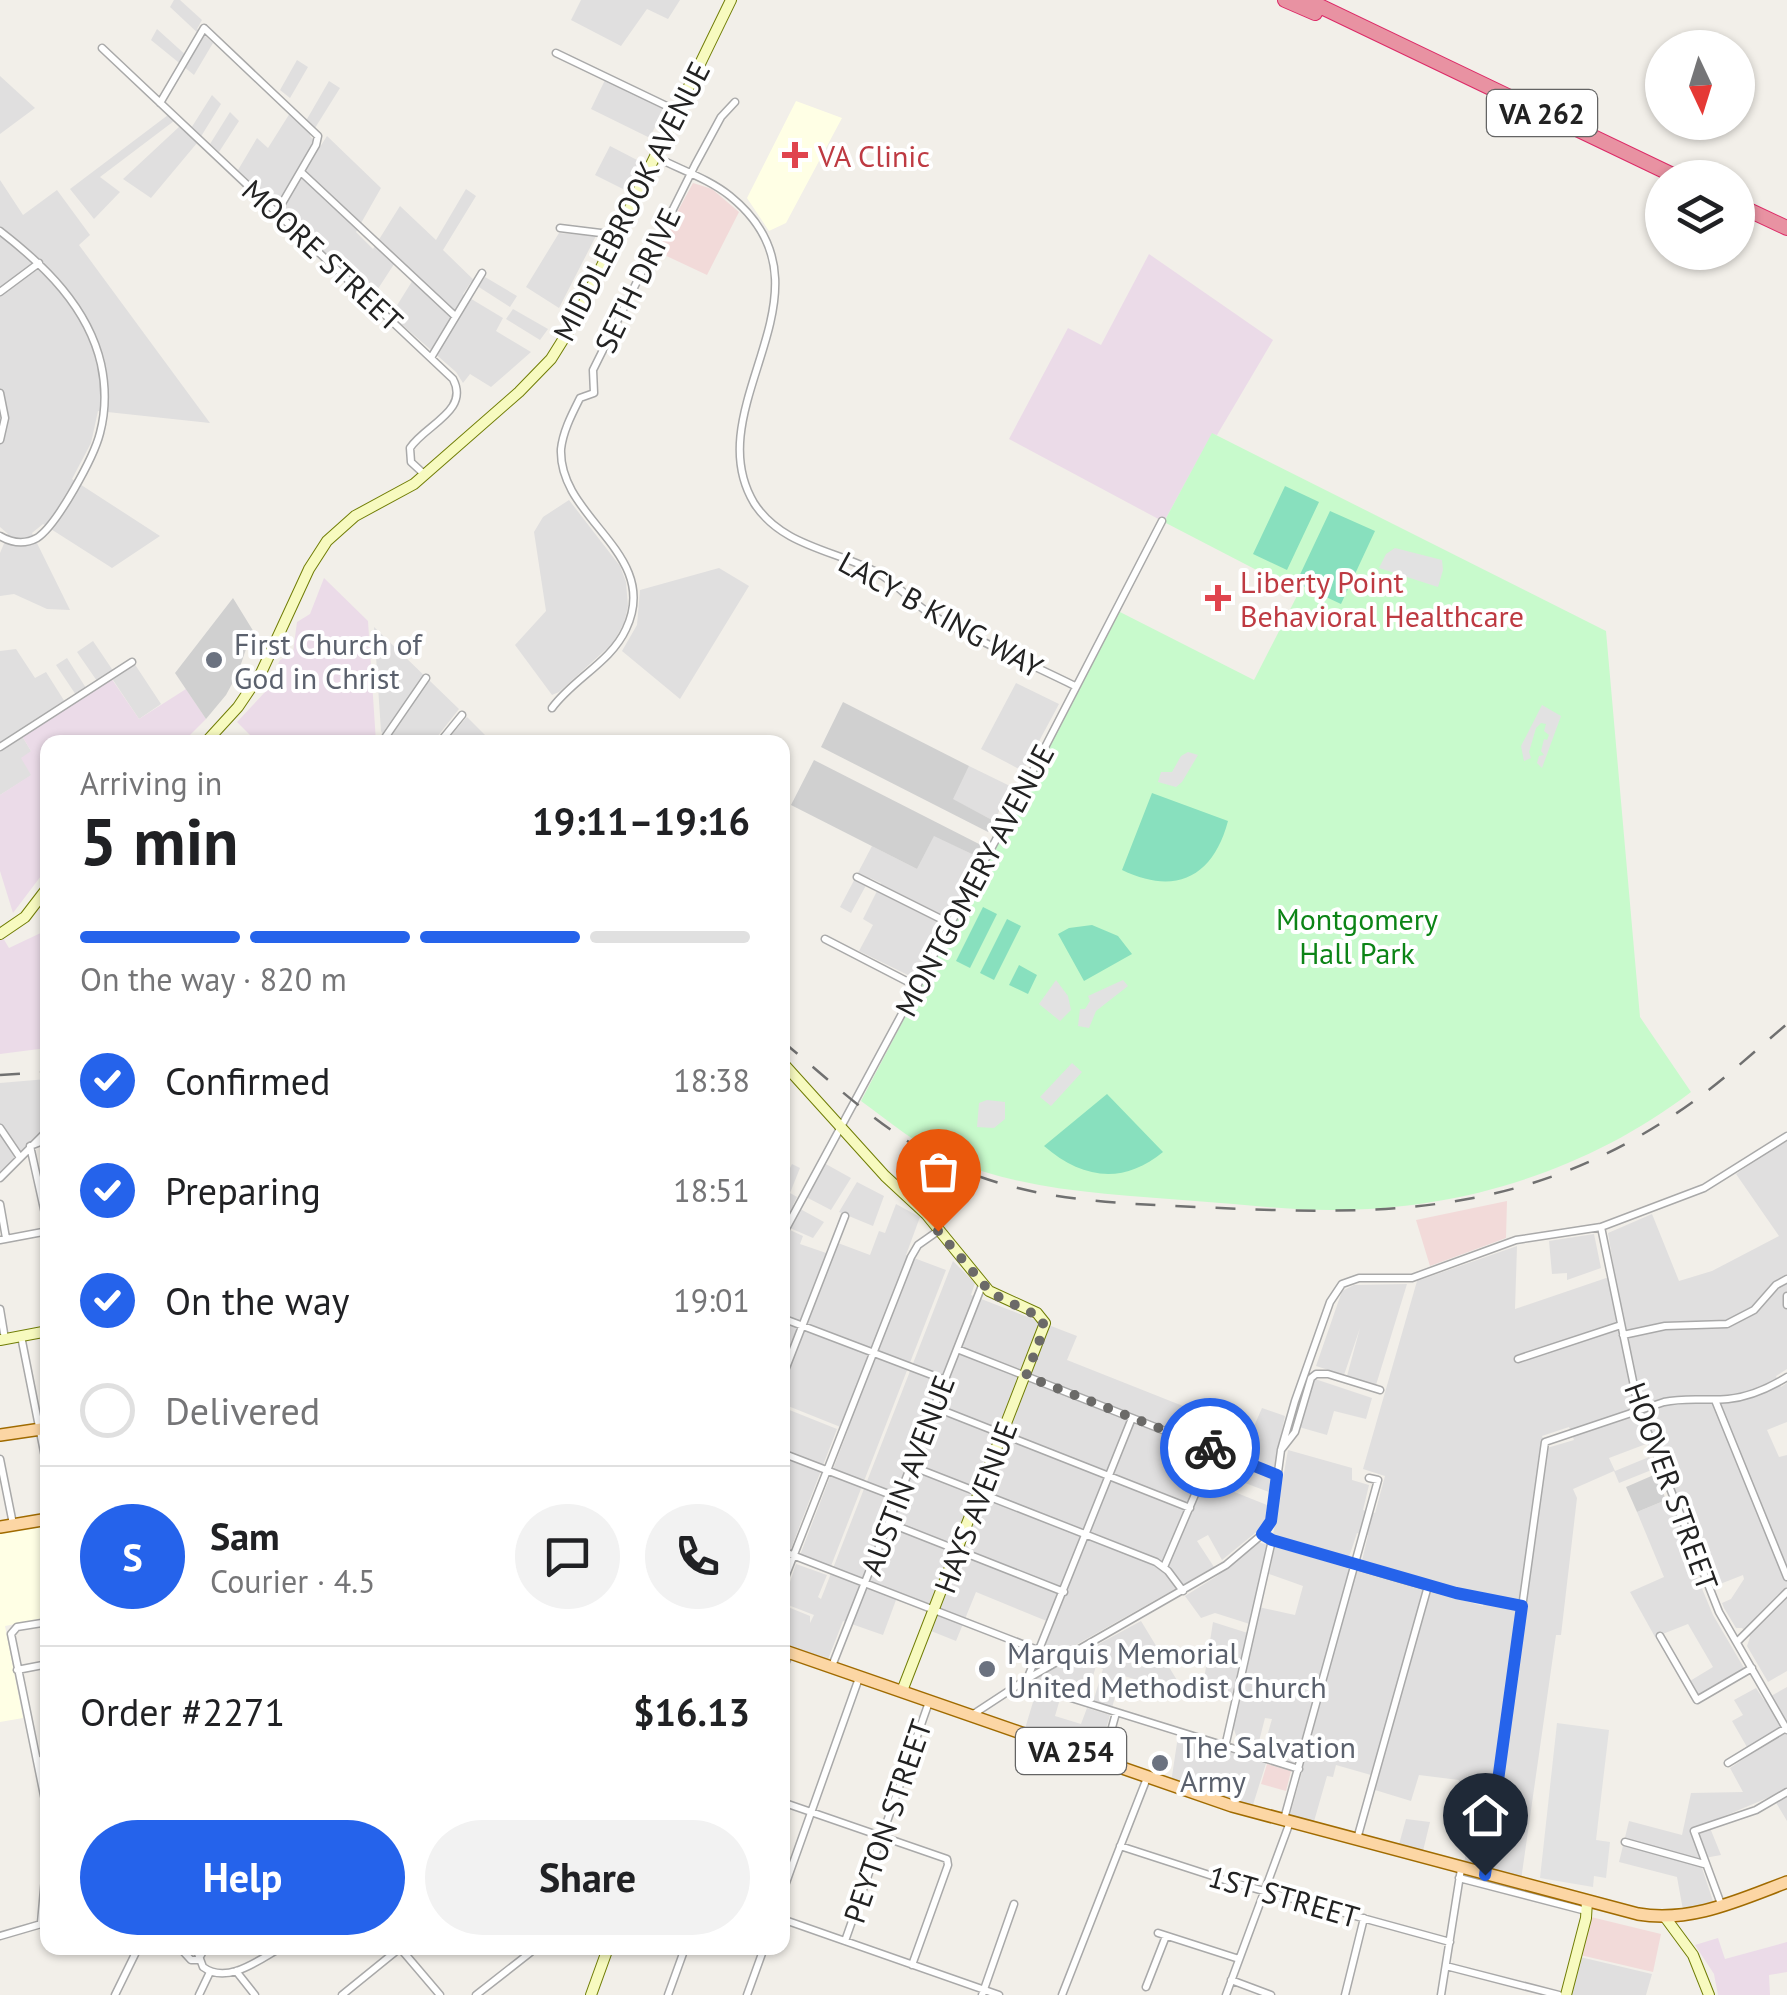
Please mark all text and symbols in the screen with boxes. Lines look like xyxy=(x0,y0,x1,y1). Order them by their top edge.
north arrow xyxy=(1645,30,1755,140)
map controls xyxy=(1645,30,1755,270)
street label: MIDDLEBROOK AVENUE xyxy=(544,55,718,347)
road number: VA 262 xyxy=(1487,90,1597,136)
place label: VA Clinic xyxy=(817,136,930,175)
marker: VA Clinic xyxy=(782,142,808,168)
button: layers xyxy=(1645,160,1755,270)
street label: MOORE STREET xyxy=(234,171,412,340)
street label: SETH DRIVE xyxy=(585,201,689,359)
street label: LACY B KING WAY xyxy=(832,542,1050,686)
place label: Liberty Point Behavioral Healthcare xyxy=(1240,562,1524,635)
marker: Liberty Point Behavioral Healthcare xyxy=(1205,585,1231,611)
place label: First Church of God in Christ xyxy=(234,624,423,697)
marker: First Church of God in Christ xyxy=(203,649,225,671)
street label: MONTGOMERY AVENUE xyxy=(886,737,1062,1023)
text: Arriving in xyxy=(80,762,222,804)
text: 19:11–19:16 xyxy=(532,796,750,845)
text: 5 min xyxy=(80,799,239,883)
park label: Montgomery Hall Park xyxy=(1276,899,1438,972)
text: On the way · 820 m xyxy=(80,958,347,1000)
icon: check xyxy=(80,1053,135,1108)
text: Confirmed xyxy=(165,1056,331,1105)
text: 18:38 xyxy=(673,1059,750,1101)
pin xyxy=(896,1129,981,1232)
icon: bag xyxy=(911,1144,966,1199)
icon: check xyxy=(80,1163,135,1218)
text: Preparing xyxy=(165,1166,321,1215)
text: 18:51 xyxy=(673,1169,750,1211)
icon: check xyxy=(80,1273,135,1328)
text: On the way xyxy=(165,1276,350,1325)
text: 19:01 xyxy=(673,1279,750,1321)
street label: AUSTIN AVENUE xyxy=(851,1370,963,1580)
street label: HOOVER STREET xyxy=(1616,1377,1728,1596)
text: Delivered xyxy=(165,1386,320,1435)
courier xyxy=(1160,1398,1260,1498)
street label: HAYS AVENUE xyxy=(924,1416,1026,1598)
icon: bike xyxy=(1183,1421,1238,1476)
button: chat xyxy=(515,1504,620,1609)
button: phone xyxy=(645,1504,750,1609)
text: Sam xyxy=(210,1511,280,1560)
text: S xyxy=(122,1532,143,1581)
text: Courier · 4.5 xyxy=(210,1560,376,1602)
place label: Marquis Memorial United Methodist Church xyxy=(1007,1633,1327,1706)
marker: Marquis Memorial United Methodist Church xyxy=(976,1658,998,1680)
text: Order #2271 xyxy=(80,1687,285,1736)
text: $16.13 xyxy=(633,1687,750,1736)
street label: PEYTON STREET xyxy=(834,1714,940,1928)
place label: The Salvation Army xyxy=(1180,1727,1356,1800)
road number: VA 254 xyxy=(1016,1728,1126,1774)
marker: The Salvation Army xyxy=(1149,1752,1171,1774)
pin xyxy=(1443,1773,1528,1876)
icon: home xyxy=(1458,1788,1513,1843)
button: Help xyxy=(80,1820,405,1935)
button: Share xyxy=(425,1820,750,1935)
street label: 1ST STREET xyxy=(1204,1856,1364,1936)

